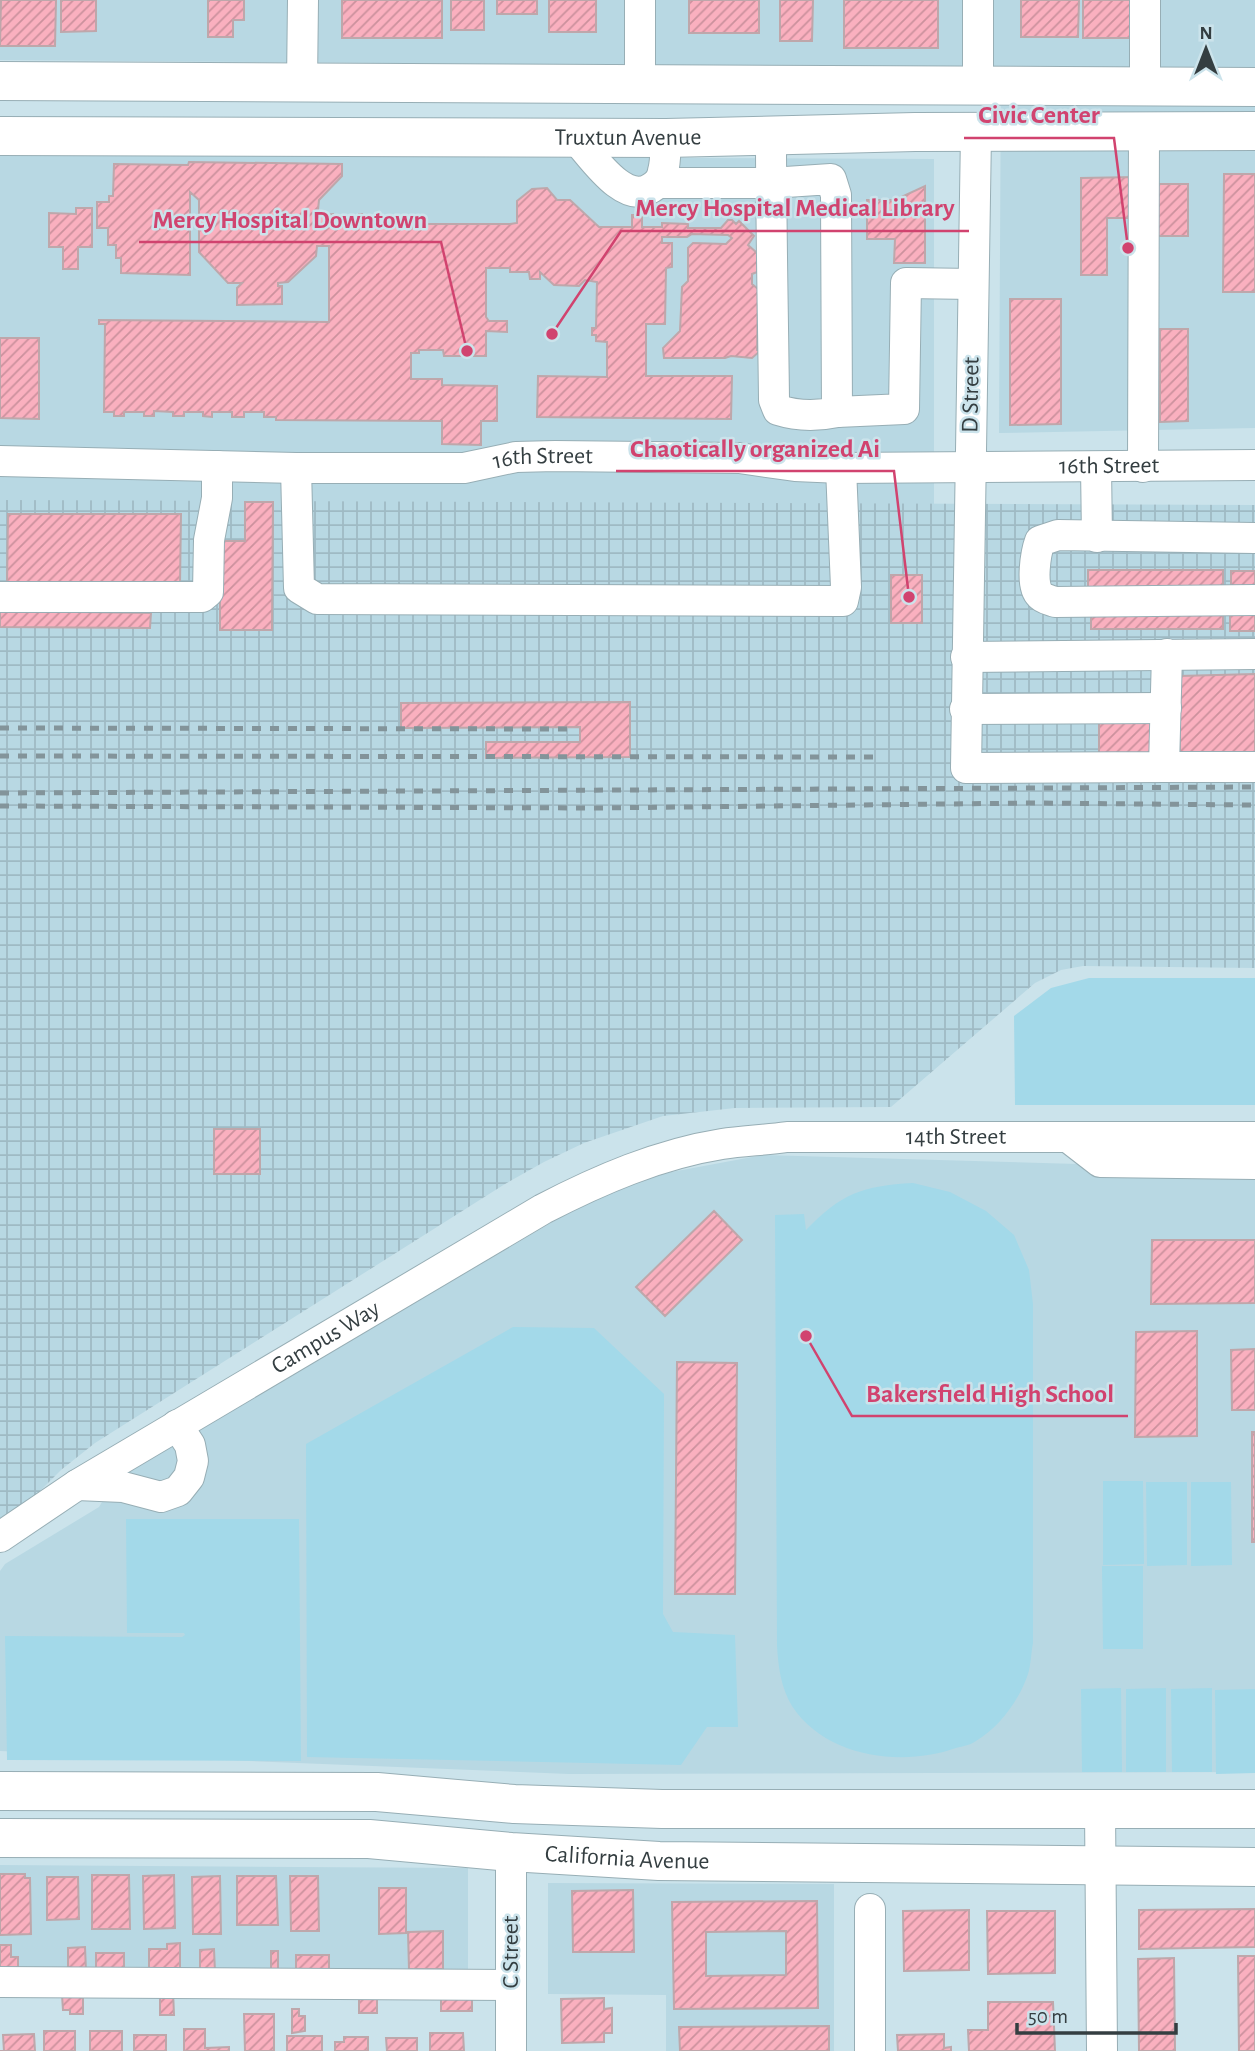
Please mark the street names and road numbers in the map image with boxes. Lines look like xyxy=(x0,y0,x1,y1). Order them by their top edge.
street label: Truxtun Avenue xyxy=(555,125,702,150)
street label: D Street xyxy=(958,356,984,433)
street label: 16th Street xyxy=(491,444,593,474)
street label: 16th Street xyxy=(1059,454,1160,478)
street label: 14th Street xyxy=(906,1125,1006,1149)
street label: Campus Way xyxy=(268,1297,384,1379)
street label: California Avenue xyxy=(544,1842,710,1874)
street label: C Street xyxy=(499,1915,523,1988)

